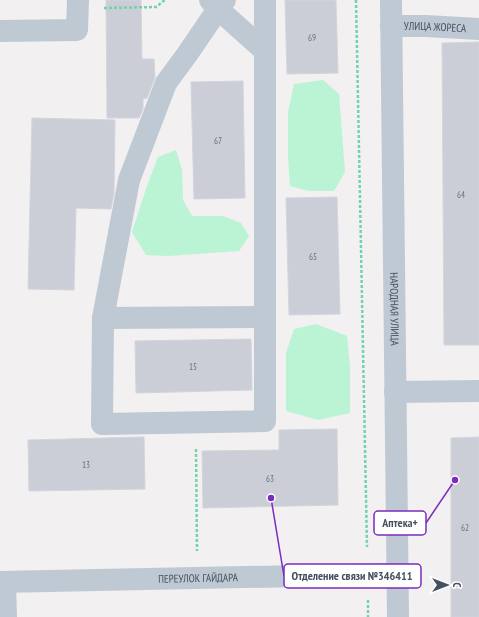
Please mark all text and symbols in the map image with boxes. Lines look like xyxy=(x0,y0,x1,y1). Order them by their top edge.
street label: УЛИЦА ЖОРЕСА xyxy=(404,19,467,35)
house number: 69 xyxy=(308,32,316,43)
house number: 67 xyxy=(214,135,222,146)
house number: 64 xyxy=(457,189,465,200)
house number: 65 xyxy=(309,251,317,262)
street label: НАРОДНАЯ УЛИЦА xyxy=(387,272,402,347)
house number: 15 xyxy=(189,361,197,372)
house number: 13 xyxy=(82,459,90,470)
house number: 63 xyxy=(266,473,274,484)
callout: Аптека+ xyxy=(374,511,426,535)
text: Аптека+ xyxy=(381,515,418,530)
house number: 62 xyxy=(461,522,469,533)
callout: Отделение связи №346411 xyxy=(284,564,421,588)
north arrow xyxy=(427,565,467,605)
text: Отделение связи №346411 xyxy=(291,568,413,583)
street label: ПЕРЕУЛОК ГАЙДАРА xyxy=(158,570,239,586)
text: С xyxy=(450,582,464,588)

